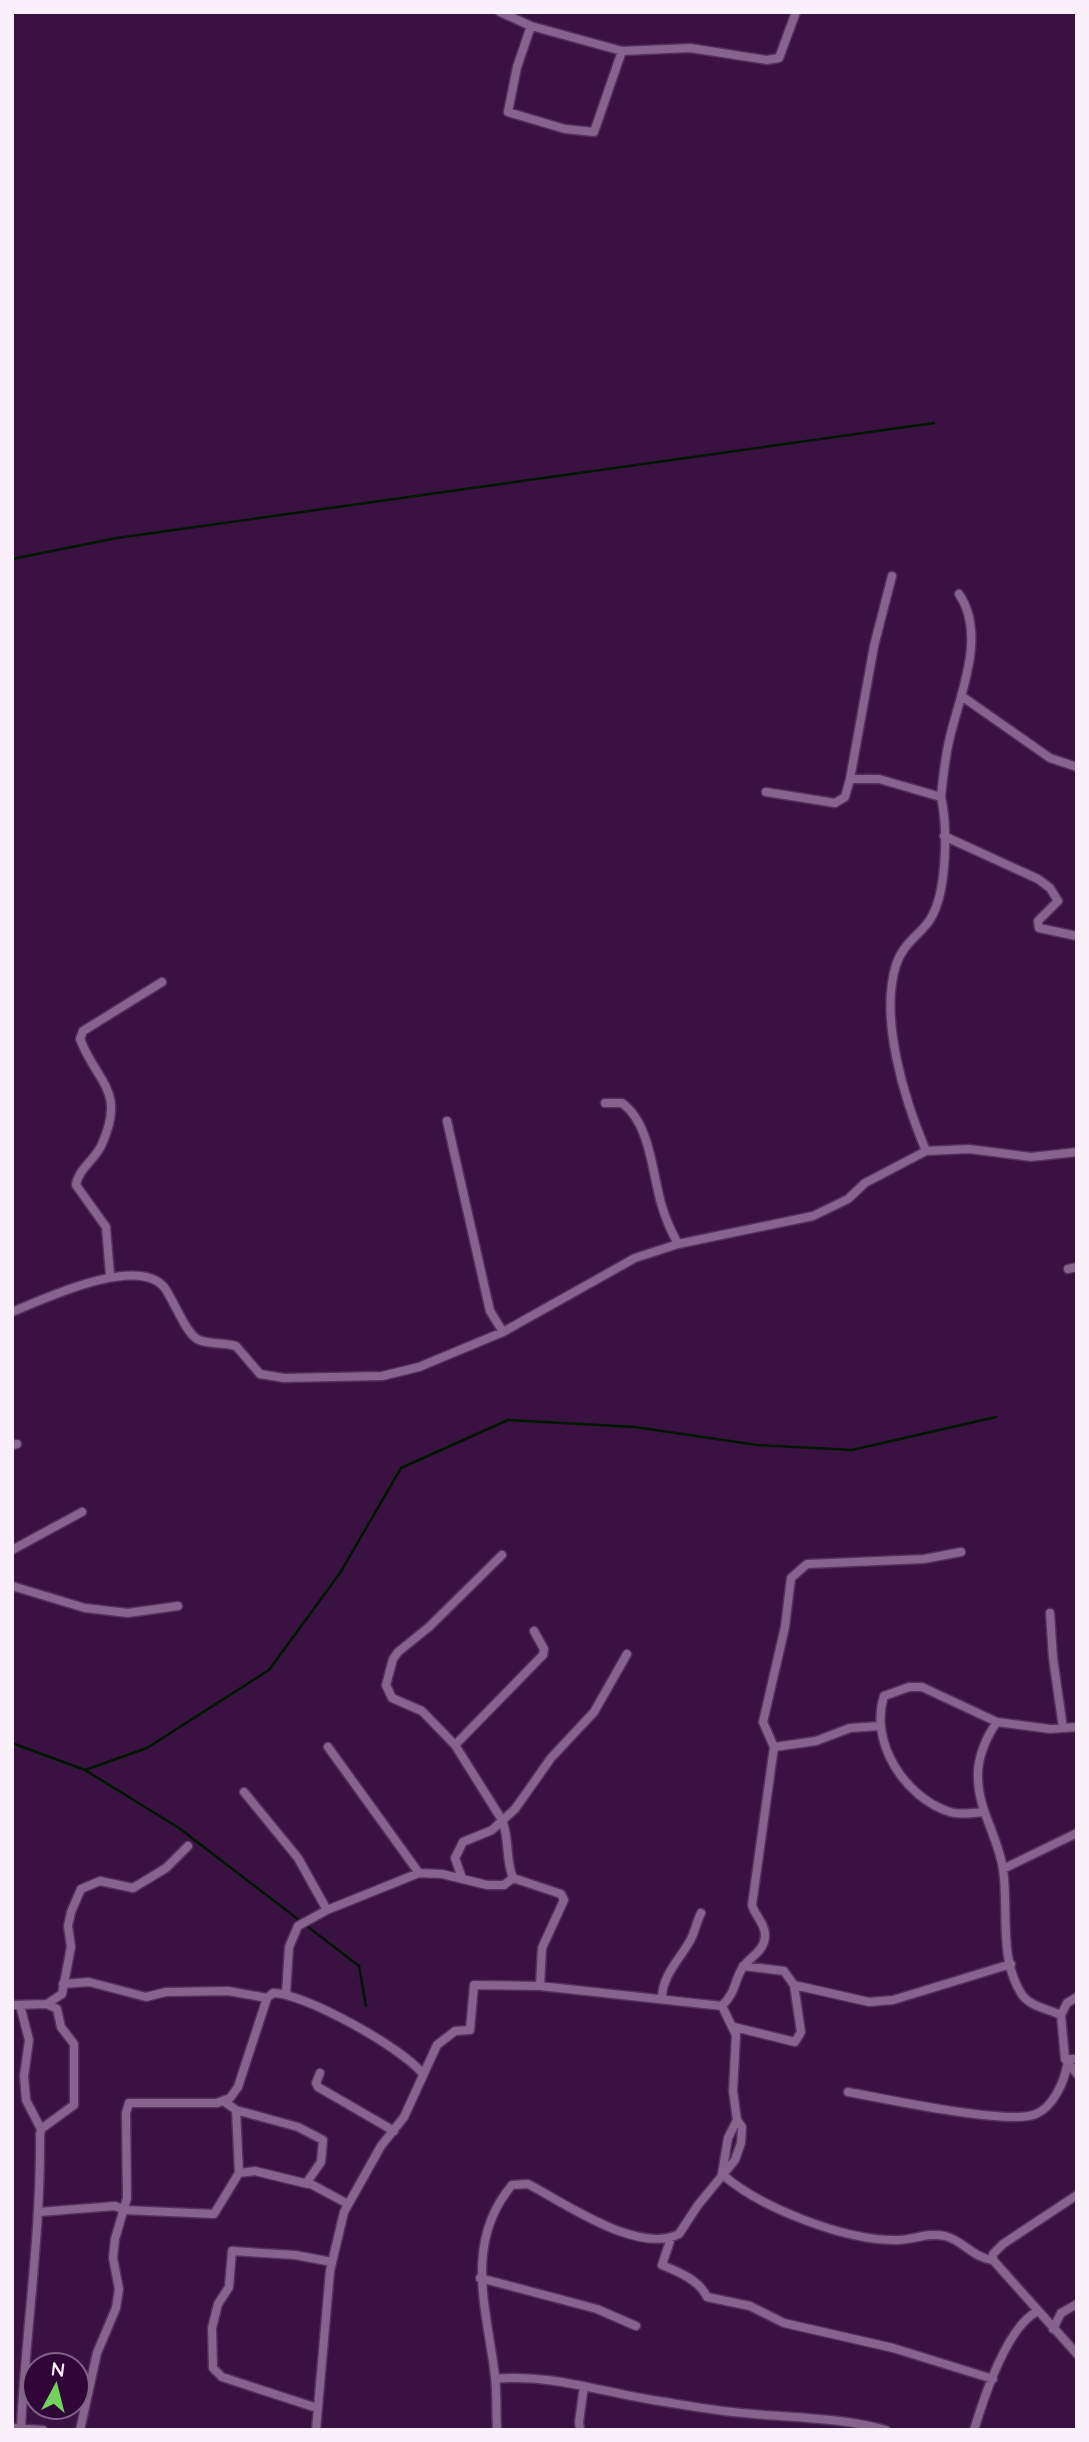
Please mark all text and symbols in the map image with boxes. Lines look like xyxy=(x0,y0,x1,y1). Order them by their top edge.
north arrow xyxy=(21,2351,91,2421)
text: N xyxy=(50,2356,66,2382)

